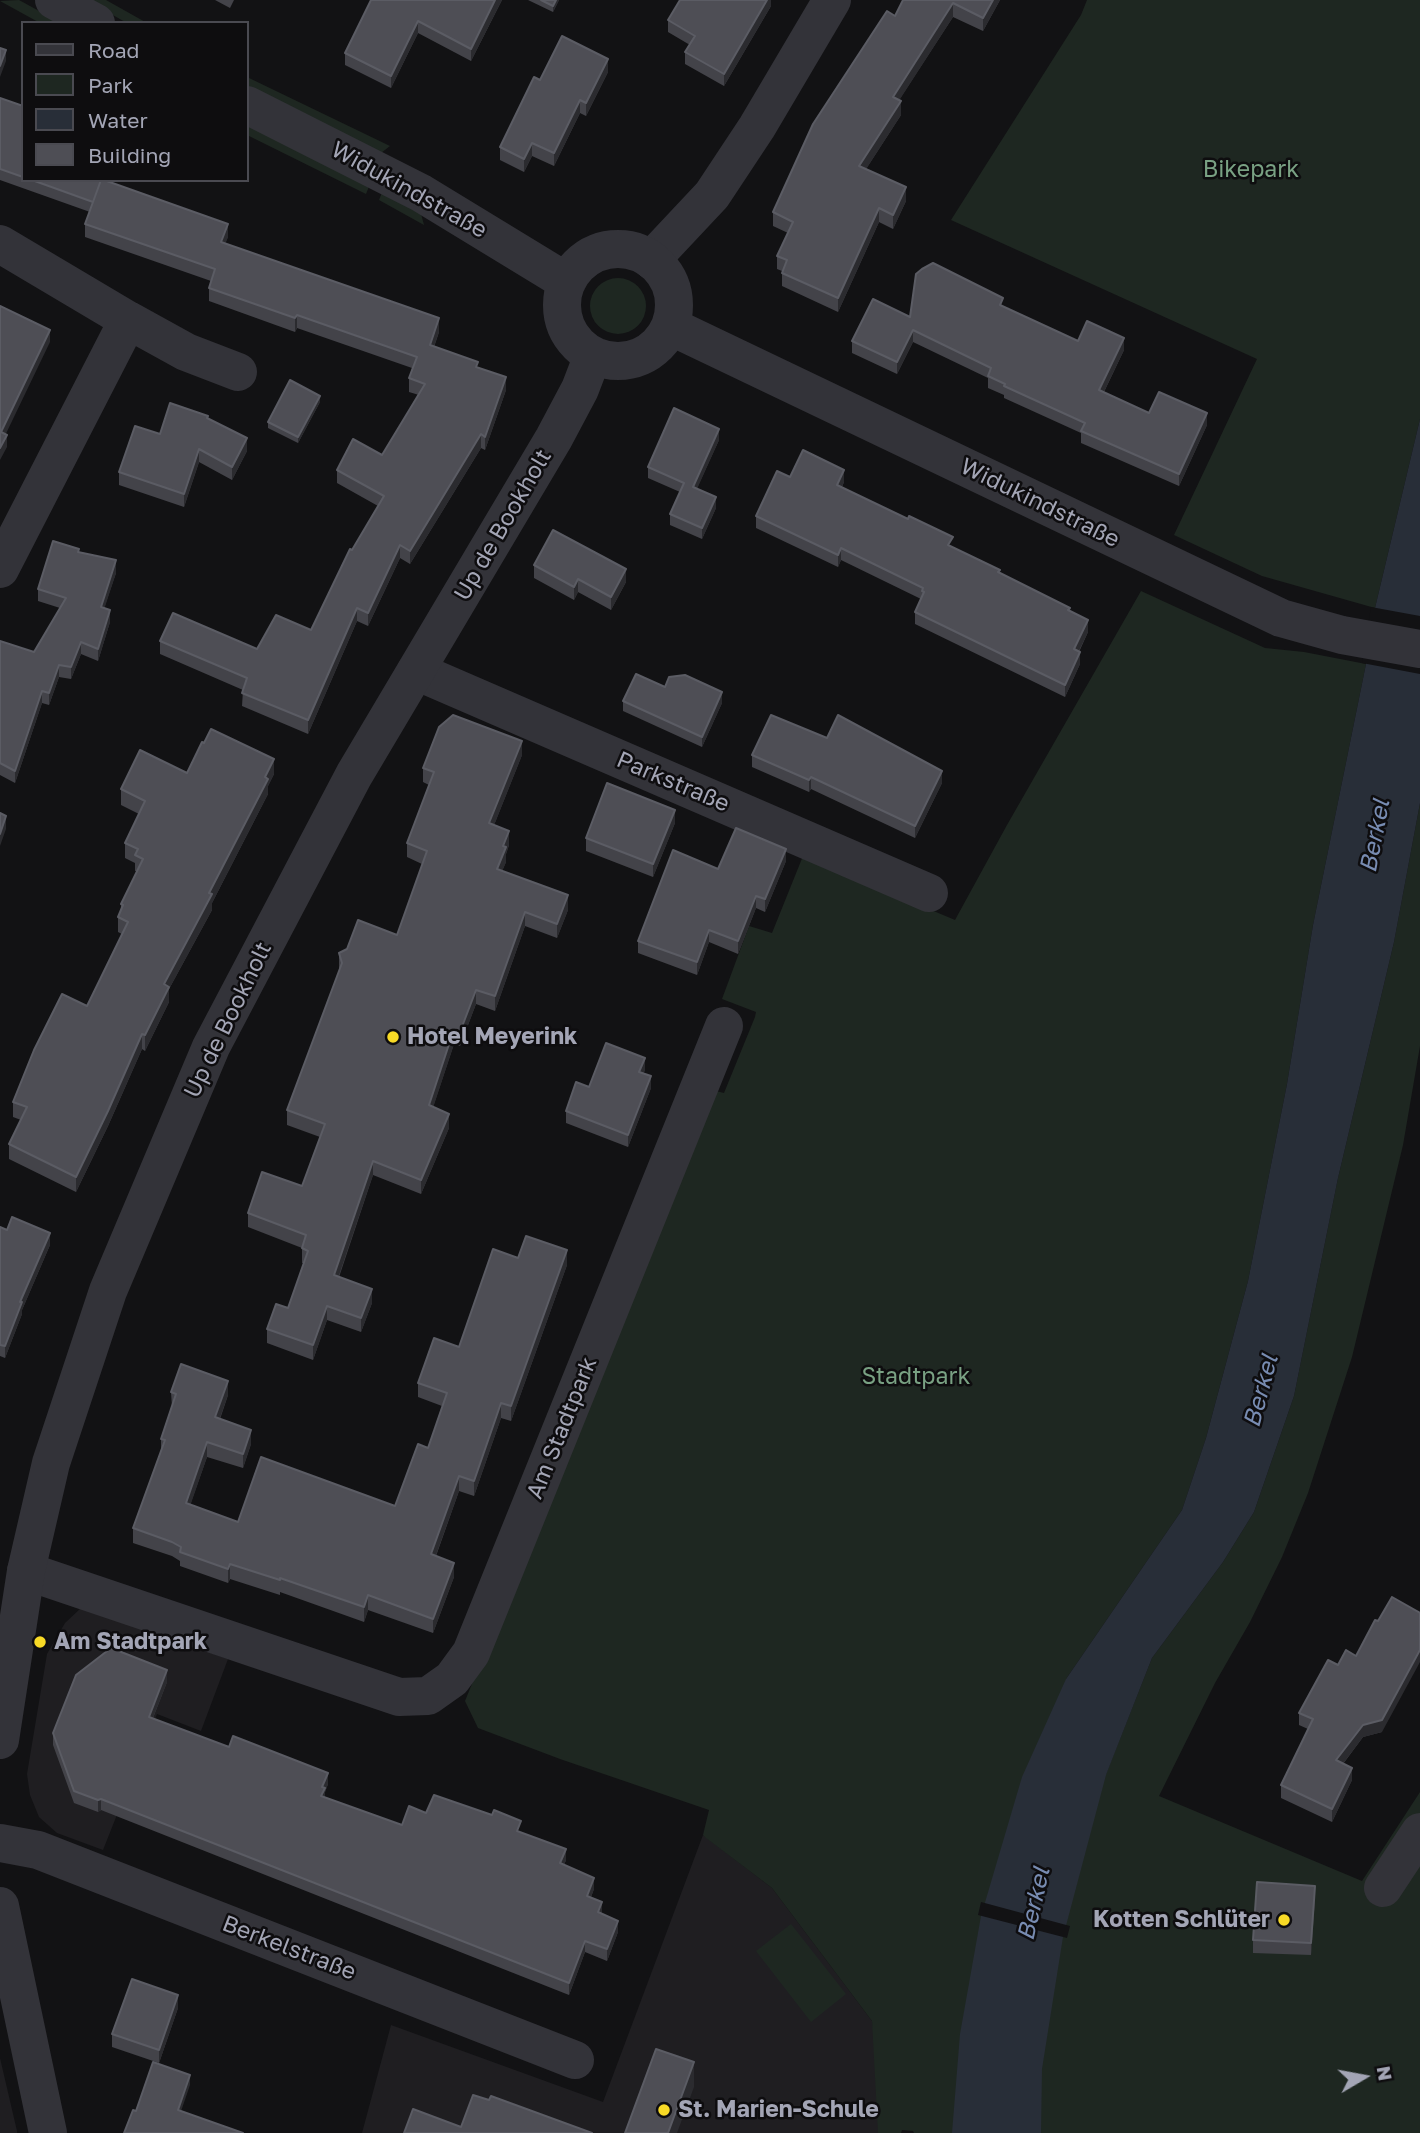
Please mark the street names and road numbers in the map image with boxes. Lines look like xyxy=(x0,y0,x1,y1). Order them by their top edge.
street label: Widukindstraße xyxy=(326,136,492,244)
street label: Up de Bookholt xyxy=(449,445,557,605)
street label: Widukindstraße xyxy=(956,453,1124,553)
street label: Parkstraße xyxy=(613,746,733,818)
street label: Up de Bookholt xyxy=(178,938,278,1102)
street label: Am Stadtpark xyxy=(521,1353,603,1503)
street label: Berkelstraße xyxy=(218,1910,360,1986)

